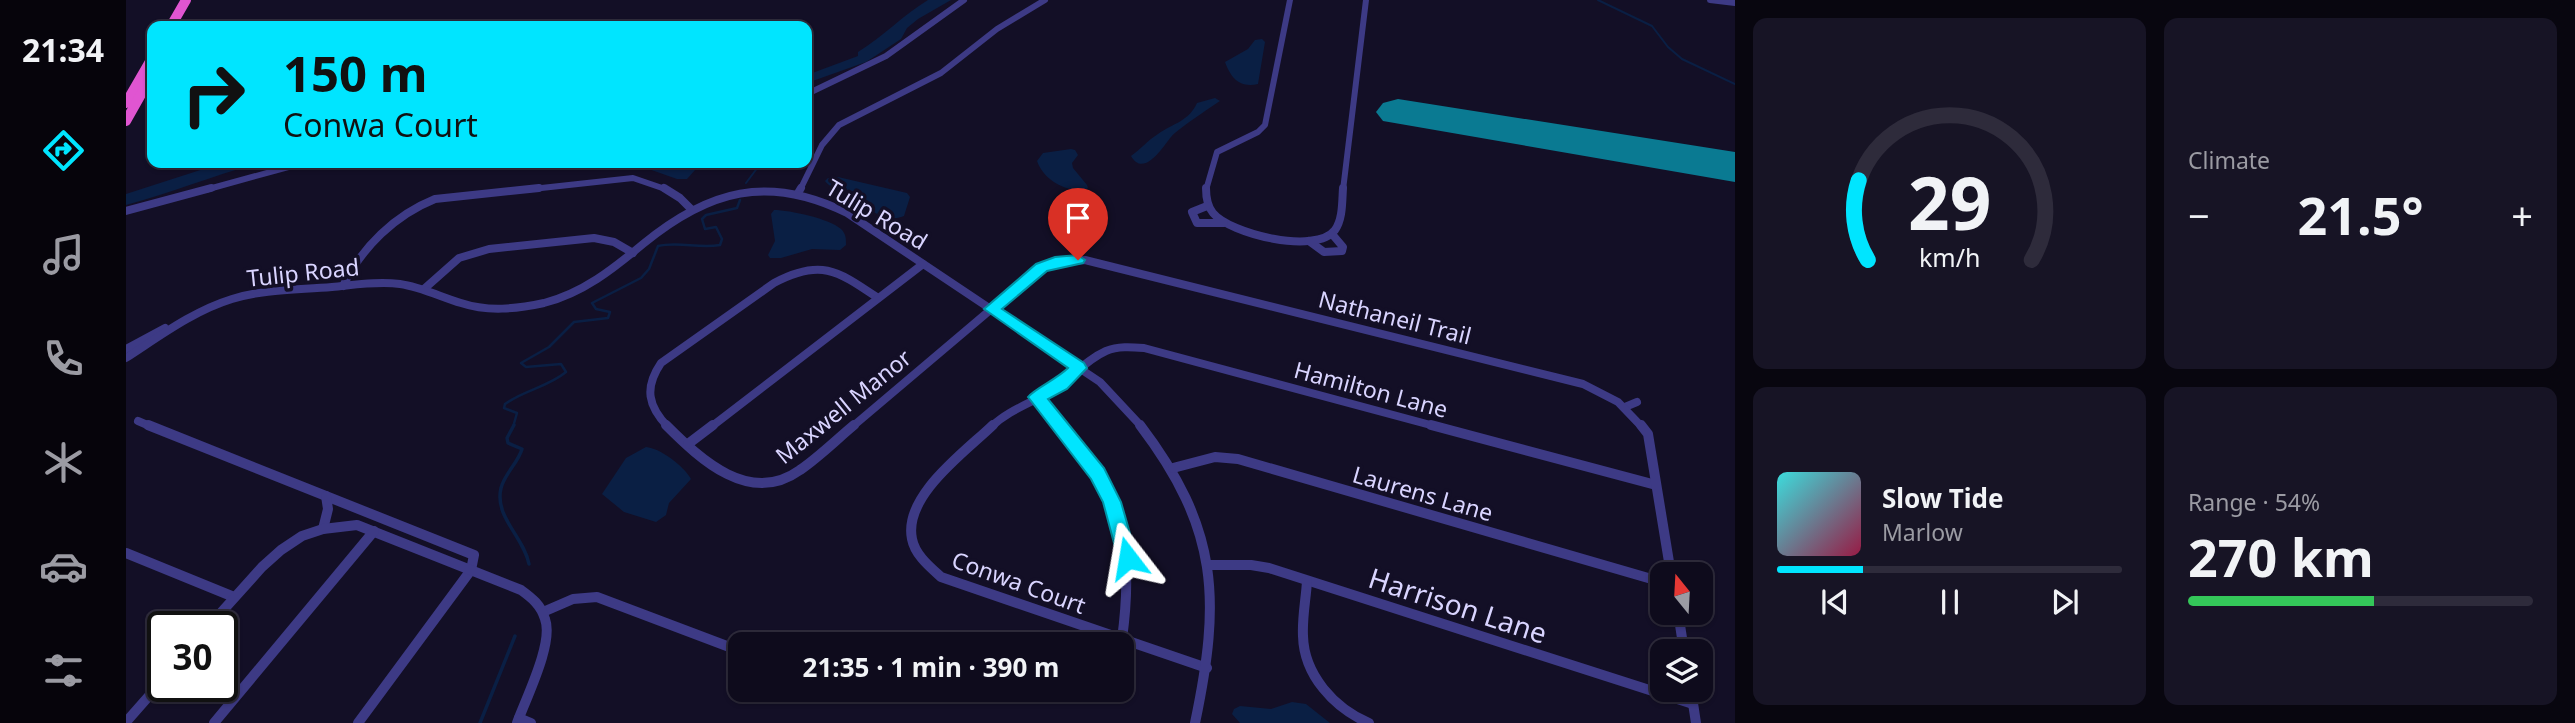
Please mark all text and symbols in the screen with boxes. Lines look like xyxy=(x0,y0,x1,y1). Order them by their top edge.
text: 21:34 xyxy=(22,28,104,71)
text: 150 m xyxy=(283,40,428,106)
icon: right xyxy=(168,49,259,140)
text: Conwa Court xyxy=(283,103,478,146)
icon: directions xyxy=(39,126,88,175)
text: Climate xyxy=(2188,144,2270,176)
text: 29 xyxy=(1908,152,1991,251)
street label: Tulip Road xyxy=(820,171,934,257)
text: 21.5° xyxy=(2298,179,2423,250)
pin xyxy=(1048,188,1108,260)
text: − xyxy=(2188,189,2210,241)
text: + xyxy=(2511,189,2533,241)
icon: arrive xyxy=(1059,199,1097,237)
icon: music xyxy=(39,230,88,279)
text: km/h xyxy=(1919,239,1980,273)
street label: Tulip Road xyxy=(245,250,361,294)
street label: Nathaneil Trail xyxy=(1315,283,1475,351)
icon: phone xyxy=(39,334,88,383)
street label: Maxwell Manor xyxy=(768,341,918,471)
street label: Hamilton Lane xyxy=(1291,353,1451,425)
icon: climate xyxy=(39,438,88,487)
street label: Laurens Lane xyxy=(1349,458,1497,528)
text: Slow Tide xyxy=(1882,480,2004,516)
text: Range · 54% xyxy=(2188,486,2320,518)
text: Marlow xyxy=(1882,516,1963,548)
position arrow xyxy=(1091,521,1165,595)
text: 270 km xyxy=(2188,521,2374,592)
icon: car xyxy=(39,542,88,591)
street label: Conwa Court xyxy=(948,543,1090,621)
street label: Harrison Lane xyxy=(1364,558,1552,652)
north arrow xyxy=(1650,562,1713,625)
map controls xyxy=(1650,562,1713,702)
icon: previous xyxy=(1816,583,1854,621)
icon: pause xyxy=(1931,583,1969,621)
icon: next xyxy=(2046,583,2084,621)
speed limit sign: 30 xyxy=(147,611,238,702)
button: layers xyxy=(1650,639,1713,702)
icon: filters xyxy=(39,646,88,695)
text: 21:35 · 1 min · 390 m xyxy=(803,649,1059,685)

